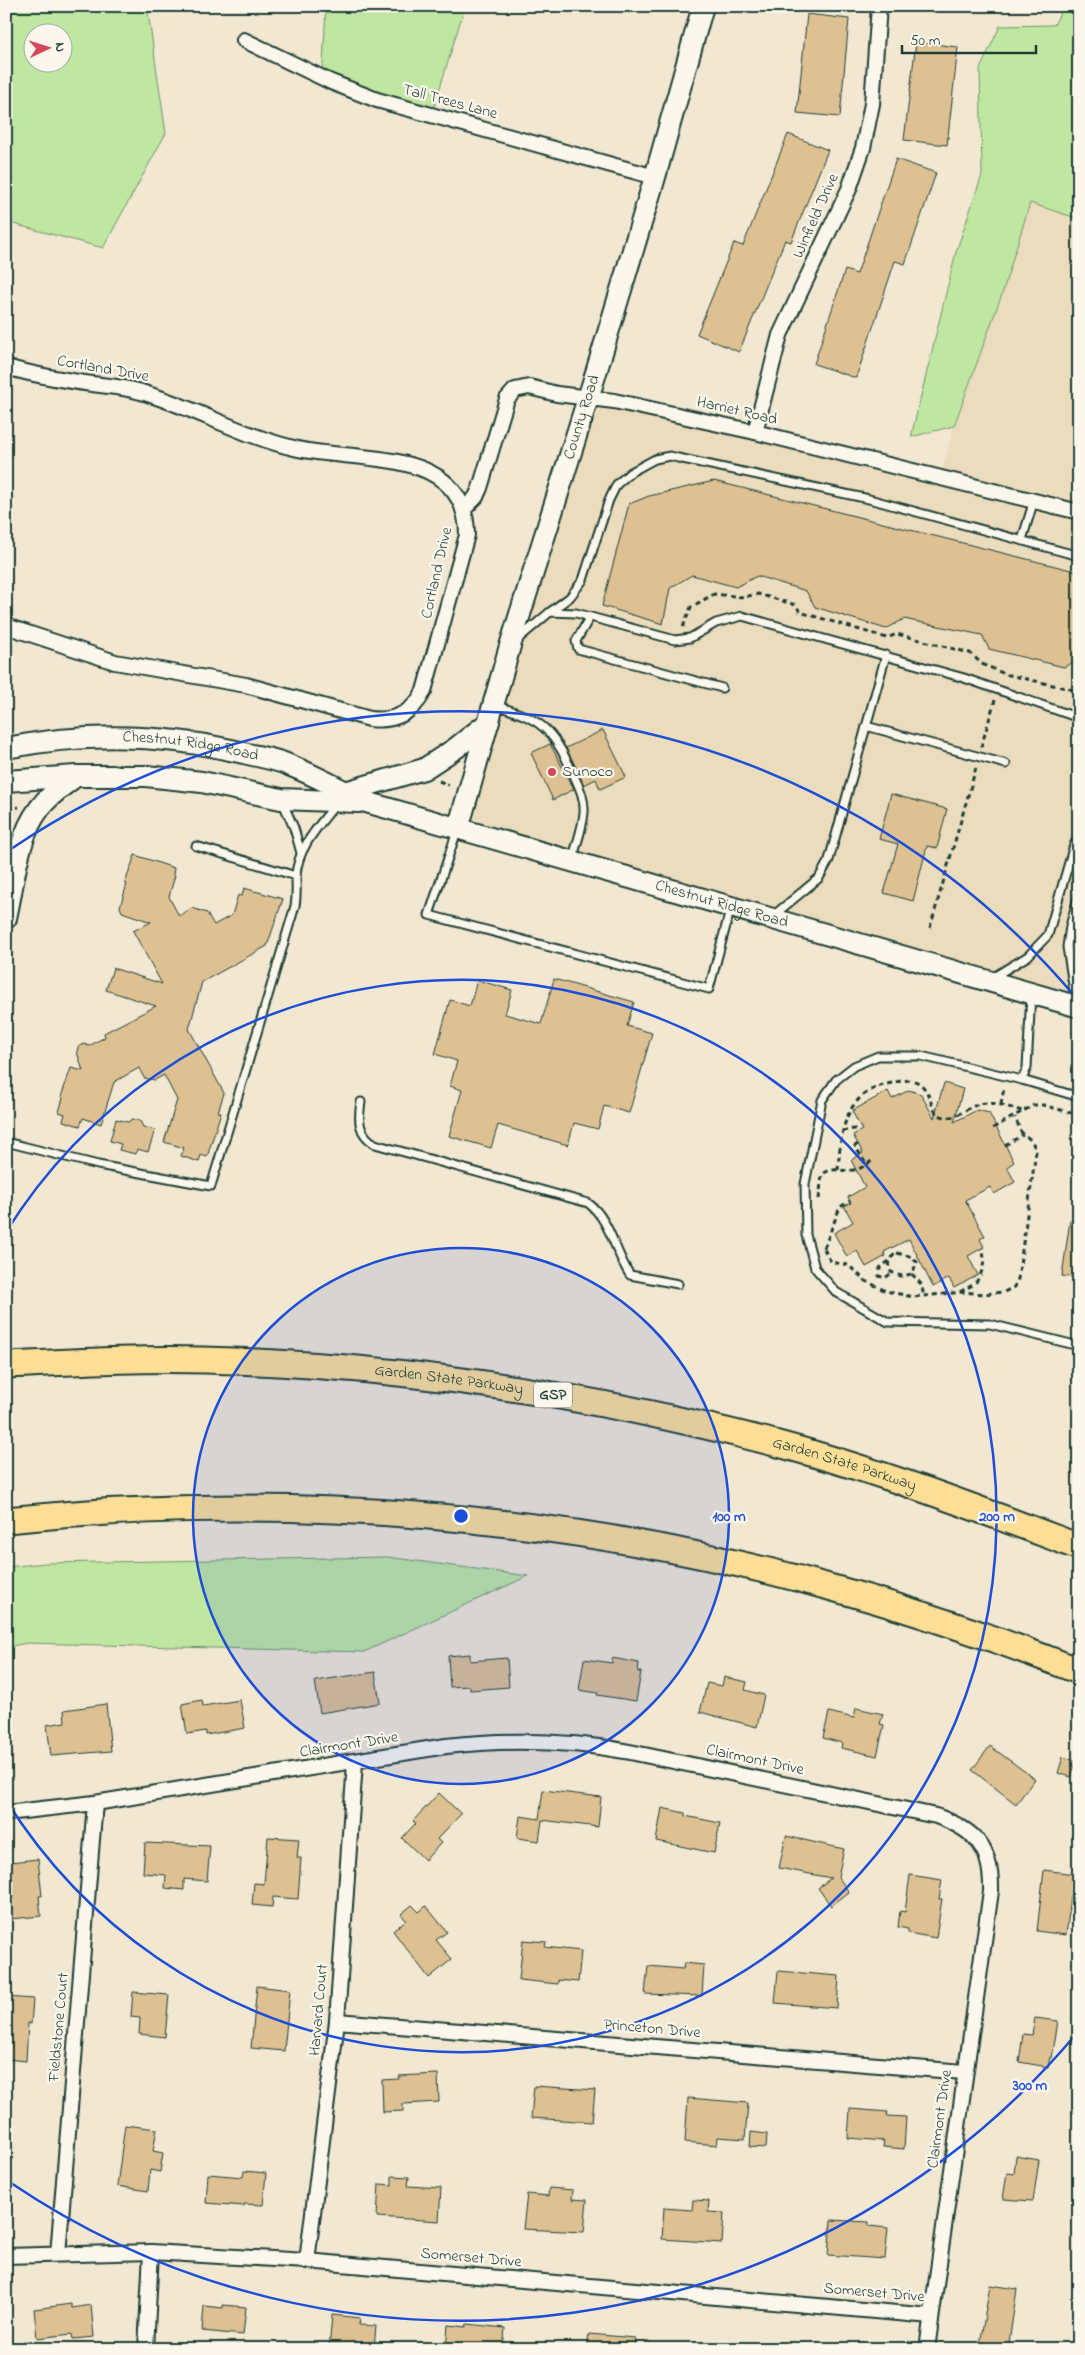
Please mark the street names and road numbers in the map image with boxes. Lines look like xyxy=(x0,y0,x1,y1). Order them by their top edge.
street label: Tall Trees Lane xyxy=(400,78,501,126)
street label: Winfield Drive xyxy=(787,169,846,262)
street label: Cortland Drive xyxy=(55,349,152,389)
street label: County Road xyxy=(557,372,607,463)
street label: Harriet Road xyxy=(694,390,780,432)
street label: Cortland Drive xyxy=(415,524,459,621)
street label: Chestnut Ridge Road xyxy=(122,725,261,768)
street label: Chestnut Ridge Road xyxy=(652,874,791,935)
street label: Garden State Parkway xyxy=(374,1359,525,1402)
road number: GSP xyxy=(534,1382,572,1408)
street label: Garden State Parkway xyxy=(770,1431,920,1498)
street label: Clairmont Drive xyxy=(298,1725,401,1765)
street label: Clairmont Drive xyxy=(704,1738,807,1782)
street label: Harvard Court xyxy=(303,1962,335,2057)
street label: Fieldstone Court xyxy=(42,1971,76,2084)
street label: Princeton Drive xyxy=(602,2013,702,2045)
street label: Clairmont Drive xyxy=(921,2067,959,2170)
street label: Somerset Drive xyxy=(420,2242,523,2274)
street label: Somerset Drive xyxy=(823,2277,926,2309)

